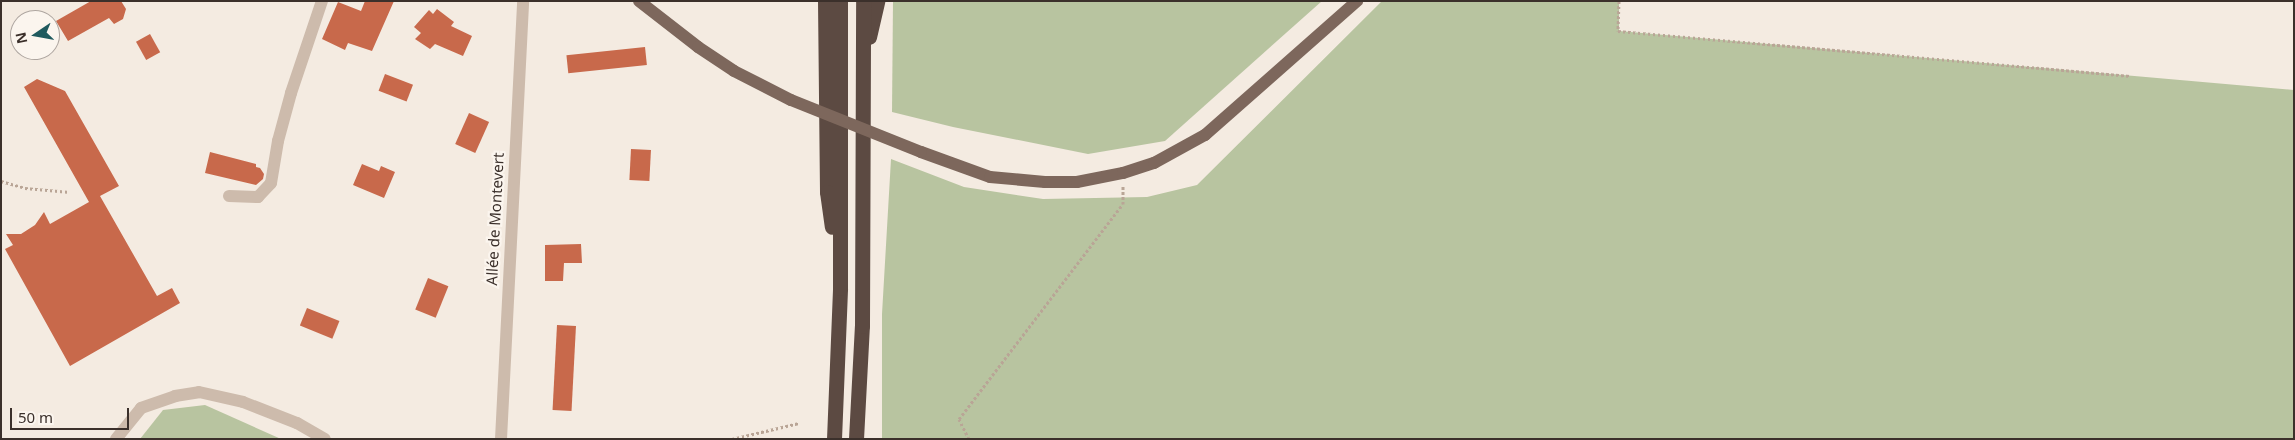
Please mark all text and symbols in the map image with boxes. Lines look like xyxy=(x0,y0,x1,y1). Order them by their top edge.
north arrow xyxy=(10,10,60,60)
text: N xyxy=(10,30,31,46)
street label: Allée de Montevert xyxy=(483,152,507,286)
scale bar xyxy=(12,398,131,430)
text: 50 m xyxy=(18,407,53,427)

